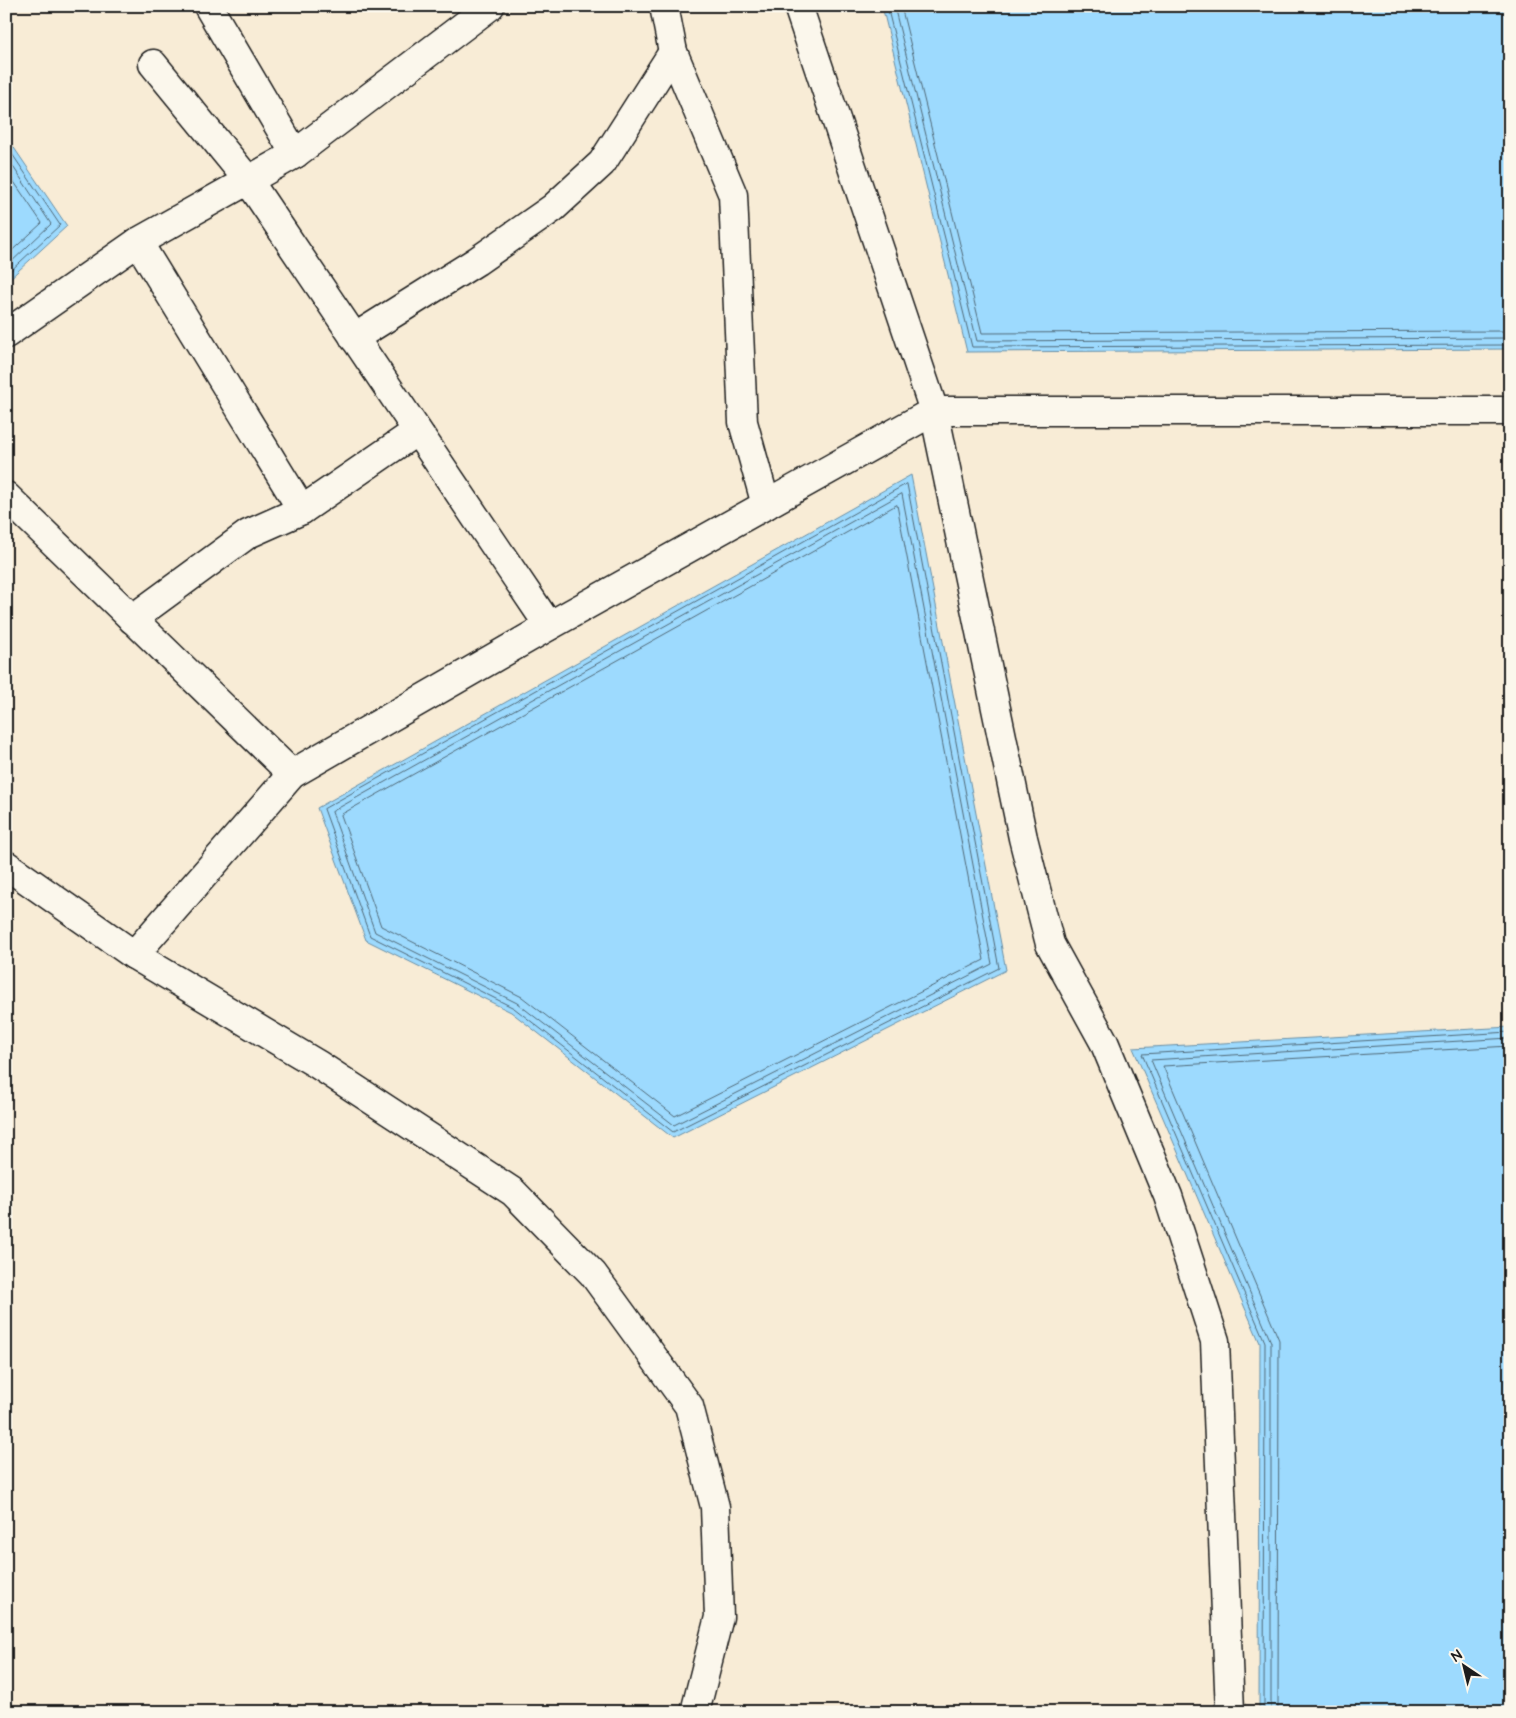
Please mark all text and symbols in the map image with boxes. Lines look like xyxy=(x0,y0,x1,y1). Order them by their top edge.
north arrow xyxy=(1438,1640,1488,1690)
text: N xyxy=(1448,1645,1467,1667)

